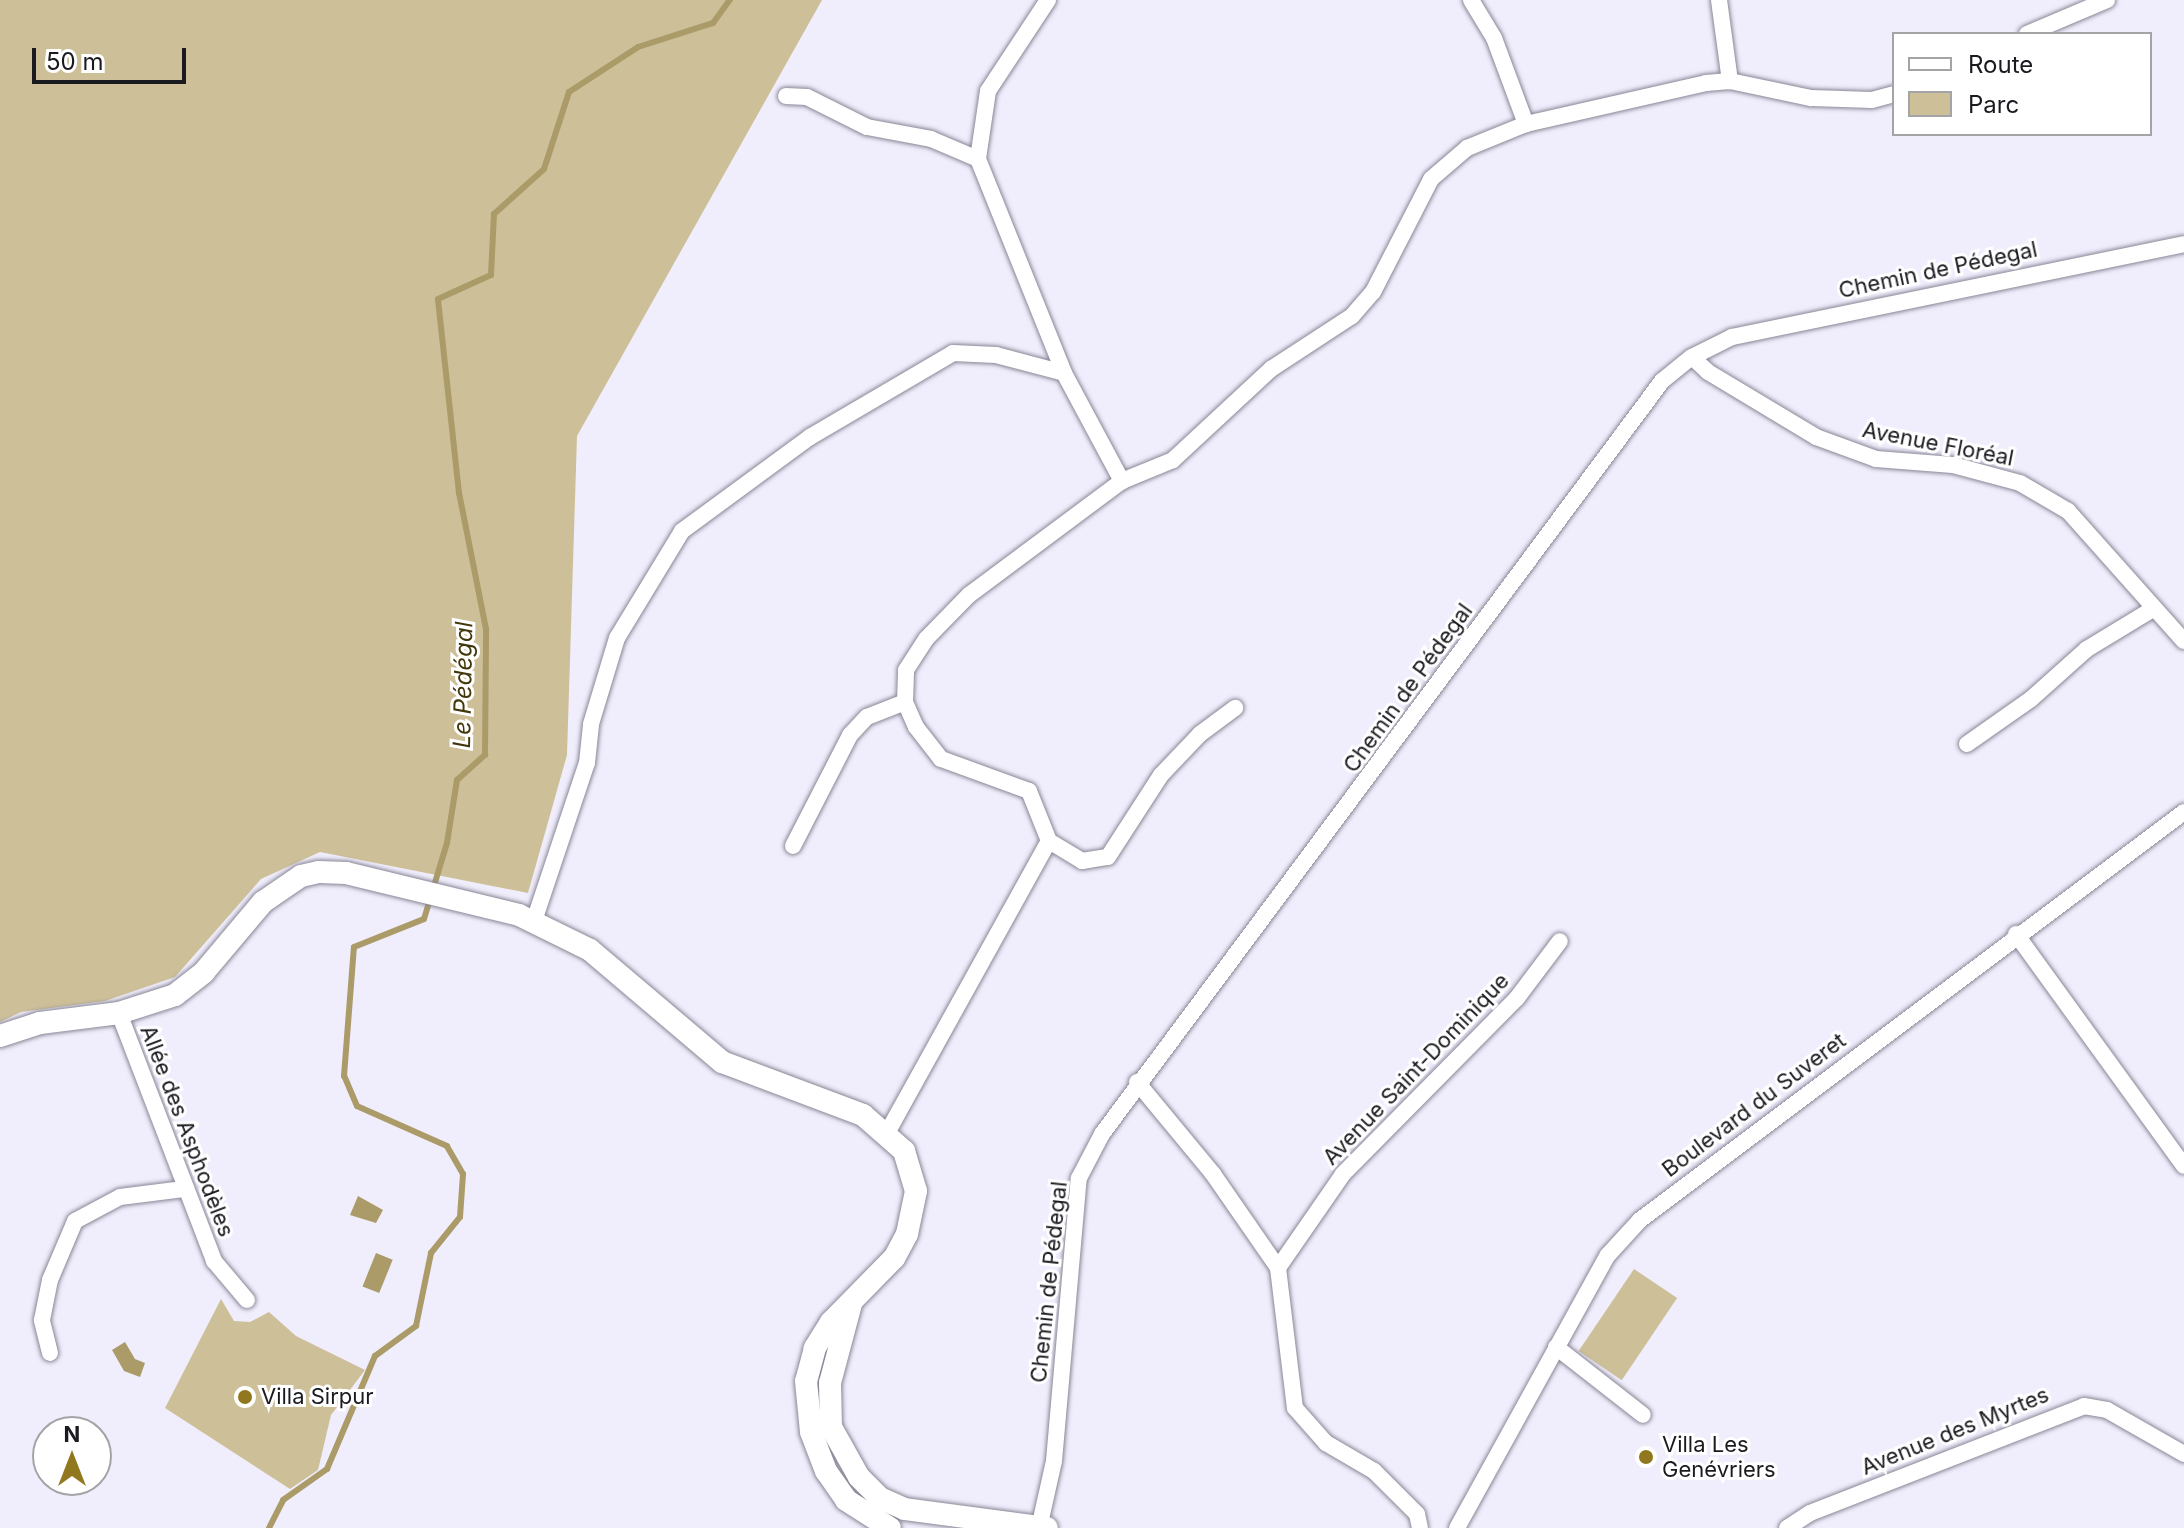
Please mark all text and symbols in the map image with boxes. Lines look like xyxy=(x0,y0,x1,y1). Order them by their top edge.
scale bar xyxy=(36,32,190,82)
legend xyxy=(1892,32,2152,136)
text: 50 m xyxy=(46,47,104,76)
text: Route xyxy=(1968,50,2033,79)
text: Parc xyxy=(1968,90,2019,119)
street label: Chemin de Pédegal xyxy=(1836,236,2040,304)
street label: Avenue Floréal xyxy=(1860,416,2016,472)
street label: Chemin de Pédegal xyxy=(1338,598,1478,778)
water label: Le Pédégal xyxy=(447,621,479,749)
street label: Avenue Saint-Dominique xyxy=(1317,968,1515,1170)
street label: Allée des Asphodèles xyxy=(134,1022,240,1240)
street label: Boulevard du Suveret xyxy=(1657,1027,1851,1183)
street label: Chemin de Pédegal xyxy=(1025,1180,1073,1384)
street label: Avenue des Myrtes xyxy=(1857,1381,2053,1481)
place label: Villa Sirpur xyxy=(261,1384,374,1410)
marker: Villa Sirpur xyxy=(236,1388,254,1406)
north arrow xyxy=(32,1416,112,1496)
text: N xyxy=(64,1421,80,1447)
place label: Villa Les Genévriers xyxy=(1662,1431,1776,1482)
marker: Villa Les Genévriers xyxy=(1637,1448,1655,1466)

